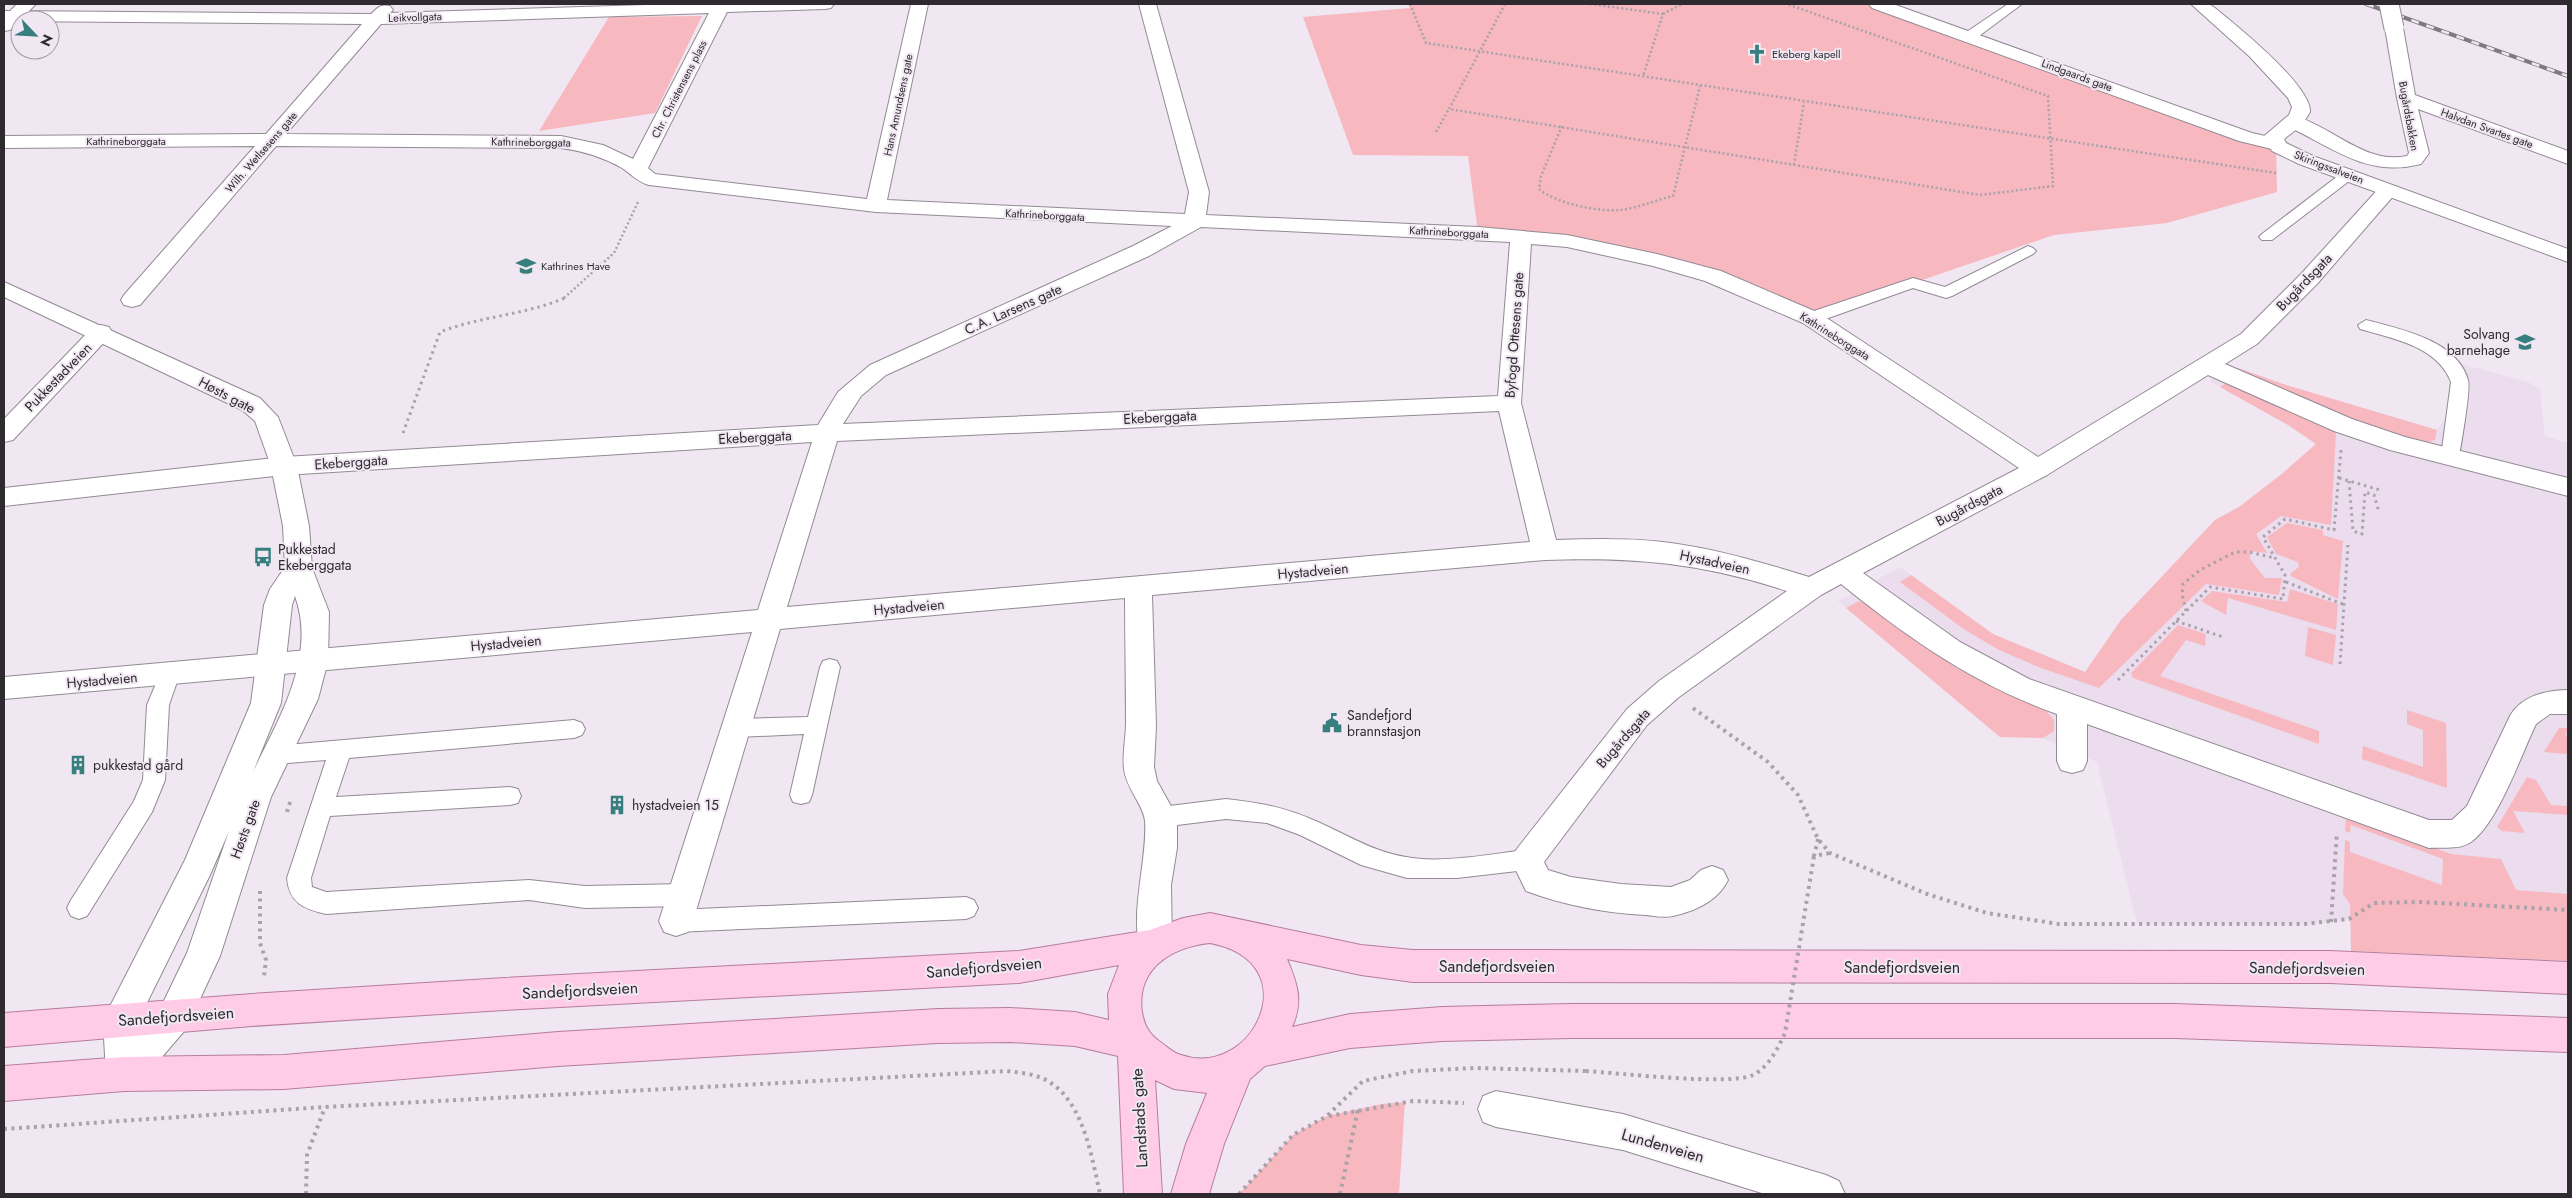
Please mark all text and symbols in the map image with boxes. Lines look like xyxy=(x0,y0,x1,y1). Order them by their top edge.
street label: Leikvollgata xyxy=(388,8,442,26)
north arrow xyxy=(10,10,60,60)
text: N xyxy=(35,31,58,50)
street label: Chr. Christensens plass xyxy=(647,37,711,141)
church icon: Ekeberg kapell xyxy=(1746,43,1768,65)
place label: Ekeberg kapell xyxy=(1772,46,1841,62)
street label: Hans Amundsens gate xyxy=(879,52,917,157)
street label: Lindgaards gate xyxy=(2039,55,2115,95)
street label: Bugårdsbakken xyxy=(2395,80,2423,152)
street label: Halvdan Svartes gate xyxy=(2439,104,2536,152)
street label: Wilh. Wetlsesens gate xyxy=(221,108,301,196)
street label: Kathrineborggata xyxy=(86,133,166,149)
street label: Kathrineborggata xyxy=(491,133,571,151)
street label: Skiringssalveien xyxy=(2292,146,2366,188)
street label: Kathrineborggata xyxy=(1005,205,1085,225)
street label: Kathrineborggata xyxy=(1409,222,1489,242)
street label: Bugårdsgata xyxy=(2271,249,2337,315)
school or university icon: Kathrines Have xyxy=(515,255,537,277)
place label: Kathrines Have xyxy=(541,258,611,274)
street label: Byfogd Ottesens gate xyxy=(1500,271,1528,399)
street label: C.A. Larsens gate xyxy=(961,279,1065,339)
street label: Kathrineborggata xyxy=(1797,308,1873,364)
place label: Solvang barnehage xyxy=(2447,324,2510,360)
school or university icon: Solvang barnehage xyxy=(2514,331,2536,353)
street label: Pukkestadveien xyxy=(20,338,96,416)
street label: Høsts gate xyxy=(195,372,259,418)
street label: Ekeberggata xyxy=(1123,405,1197,429)
street label: Ekeberggata xyxy=(718,425,792,449)
street label: Ekeberggata xyxy=(314,449,388,475)
street label: Bugårdsgata xyxy=(1932,479,2006,531)
place label: Pukkestad Ekeberggata xyxy=(278,539,351,575)
street label: Hystadveien xyxy=(1678,545,1752,579)
bus stop icon: Pukkestad Ekeberggata xyxy=(252,546,274,568)
street label: Hystadveien xyxy=(1277,558,1349,584)
street label: Hystadveien xyxy=(873,594,945,620)
street label: Hystadveien xyxy=(470,630,542,656)
street label: Hystadveien xyxy=(66,667,138,693)
street label: Bugårdsgata xyxy=(1591,704,1655,772)
place label: Sandefjord brannstasjon xyxy=(1347,705,1421,741)
public building icon: Sandefjord brannstasjon xyxy=(1321,712,1343,734)
building icon: pukkestad gård xyxy=(67,754,89,776)
place label: pukkestad gård xyxy=(93,755,183,775)
building icon: hystadveien 15 xyxy=(606,794,628,816)
place label: hystadveien 15 xyxy=(632,795,719,815)
street label: Høsts gate xyxy=(225,797,265,861)
street label: Sandefjordsveien xyxy=(925,951,1043,984)
street label: Sandefjordsveien xyxy=(1439,955,1555,978)
street label: Sandefjordsveien xyxy=(1844,956,1960,979)
street label: Sandefjordsveien xyxy=(2249,956,2365,981)
street label: Sandefjordsveien xyxy=(521,976,639,1005)
street label: Sandefjordsveien xyxy=(117,1001,235,1032)
street label: Landstads gate xyxy=(1125,1068,1154,1168)
street label: Lundenveien xyxy=(1619,1123,1707,1168)

